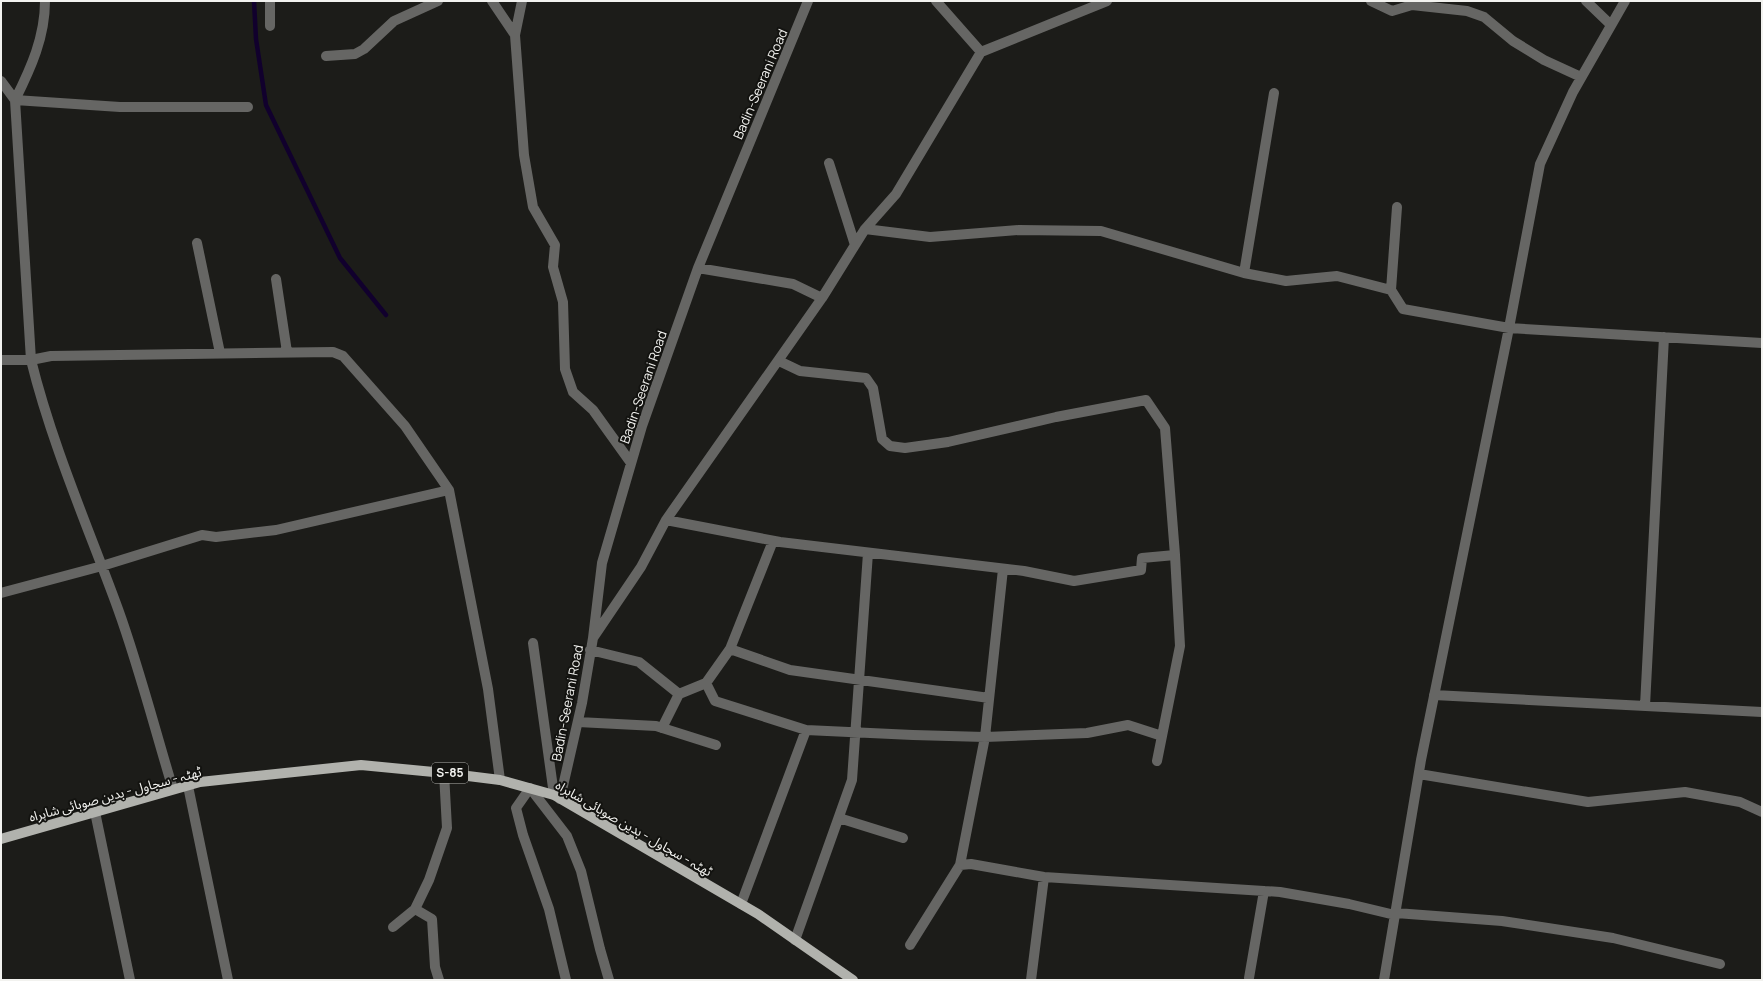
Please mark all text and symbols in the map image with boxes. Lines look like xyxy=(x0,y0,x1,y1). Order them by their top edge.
street label: Badin-Seerani Road xyxy=(729,26,791,142)
street label: Badin-Seerani Road xyxy=(615,328,671,446)
street label: Badin-Seerani Road xyxy=(547,643,587,763)
street label: ٹھٹہ - سجاول - بدین صوبائی شاہراہ xyxy=(27,762,203,826)
road number: S-85 xyxy=(432,763,468,783)
street label: ٹھٹہ - سجاول - بدین صوبائی شاہراہ xyxy=(552,776,716,880)

